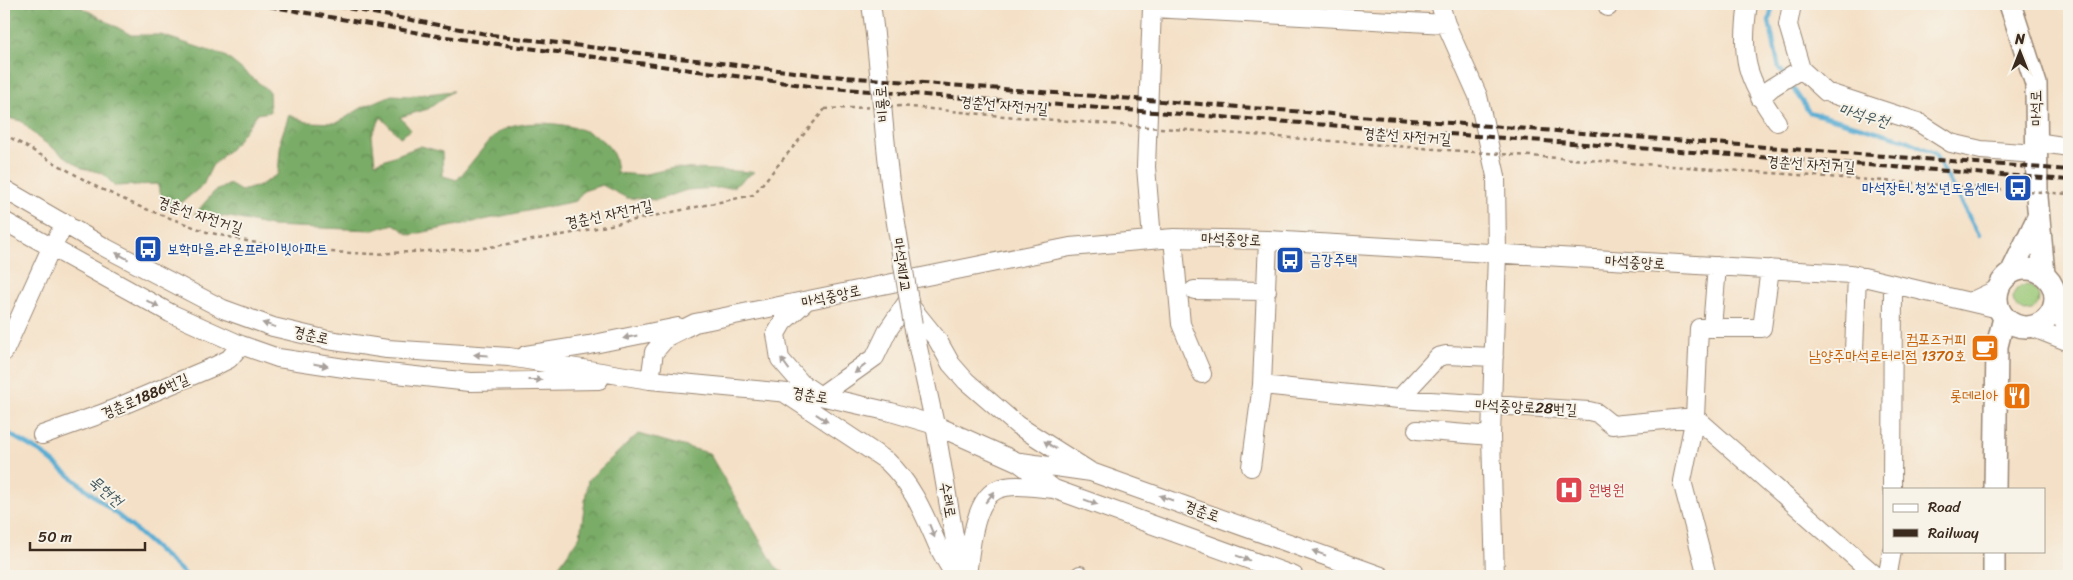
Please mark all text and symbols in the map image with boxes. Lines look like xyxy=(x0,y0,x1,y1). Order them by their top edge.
text: N xyxy=(2014,27,2025,52)
north arrow xyxy=(1996,28,2046,78)
street label: 비룡로 xyxy=(868,85,896,123)
street label: 경춘선 자전거길 xyxy=(959,88,1049,122)
street label: 마석로 xyxy=(2023,90,2049,126)
water label: 마석우천 xyxy=(1835,94,1895,137)
street label: 경춘선 자전거길 xyxy=(1362,120,1452,152)
street label: 경춘선 자전거길 xyxy=(1766,148,1856,180)
bus stop icon: 마석장터.청소년도움센터 xyxy=(2003,173,2033,203)
place label: 마석장터.청소년도움센터 xyxy=(1862,175,1999,201)
street label: 경춘선 자전거길 xyxy=(154,189,246,241)
street label: 경춘선 자전거길 xyxy=(563,192,655,236)
street label: 마석중앙로 xyxy=(1200,225,1262,253)
bus stop icon: 보학마을.라온프라이빗아파트 xyxy=(133,234,163,264)
place label: 보학마을.라온프라이빗아파트 xyxy=(167,236,328,262)
street label: 마석제1교 xyxy=(885,236,919,294)
bus stop icon: 금강주택 xyxy=(1275,245,1305,275)
place label: 금강주택 xyxy=(1309,247,1357,273)
street label: 마석중앙로 xyxy=(1604,247,1666,277)
one-way arrow xyxy=(115,252,129,260)
street label: 마석중앙로 xyxy=(799,277,863,315)
one-way arrow xyxy=(147,300,160,309)
street label: 경춘로 xyxy=(290,318,332,352)
one-way arrow xyxy=(261,321,276,328)
place label: 컴포즈커피 남양주마석로터리점 1370호 xyxy=(1809,326,1966,369)
one-way arrow xyxy=(623,333,638,341)
cafe icon: 컴포즈커피 남양주마석로터리점 1370호 xyxy=(1970,333,2000,363)
one-way arrow xyxy=(473,351,489,359)
one-way arrow xyxy=(780,357,790,371)
one-way arrow xyxy=(314,361,330,369)
one-way arrow xyxy=(854,363,867,374)
street label: 경춘로1886번길 xyxy=(97,366,193,426)
one-way arrow xyxy=(528,376,544,384)
street label: 경춘로 xyxy=(790,379,830,411)
restaurant icon: 롯데리아 xyxy=(2002,381,2032,411)
place label: 롯데리아 xyxy=(1950,383,1998,409)
street label: 마석중앙로28번길 xyxy=(1474,391,1578,423)
one-way arrow xyxy=(815,413,829,423)
one-way arrow xyxy=(1043,441,1057,450)
water label: 묵현천 xyxy=(82,467,132,516)
hospital icon: 원병원 xyxy=(1554,475,1584,505)
place label: 원병원 xyxy=(1588,477,1624,503)
street label: 수레로 xyxy=(932,480,964,520)
legend xyxy=(1883,488,2046,552)
one-way arrow xyxy=(984,491,995,504)
street label: 경춘로 xyxy=(1181,493,1223,529)
one-way arrow xyxy=(1158,494,1173,502)
text: Road xyxy=(1928,494,1961,520)
one-way arrow xyxy=(1083,499,1098,506)
scale bar xyxy=(30,520,145,552)
text: Railway xyxy=(1928,520,1979,546)
text: 50 m xyxy=(38,524,73,550)
one-way arrow xyxy=(928,524,936,539)
one-way arrow xyxy=(1311,549,1326,557)
one-way arrow xyxy=(1236,554,1251,562)

